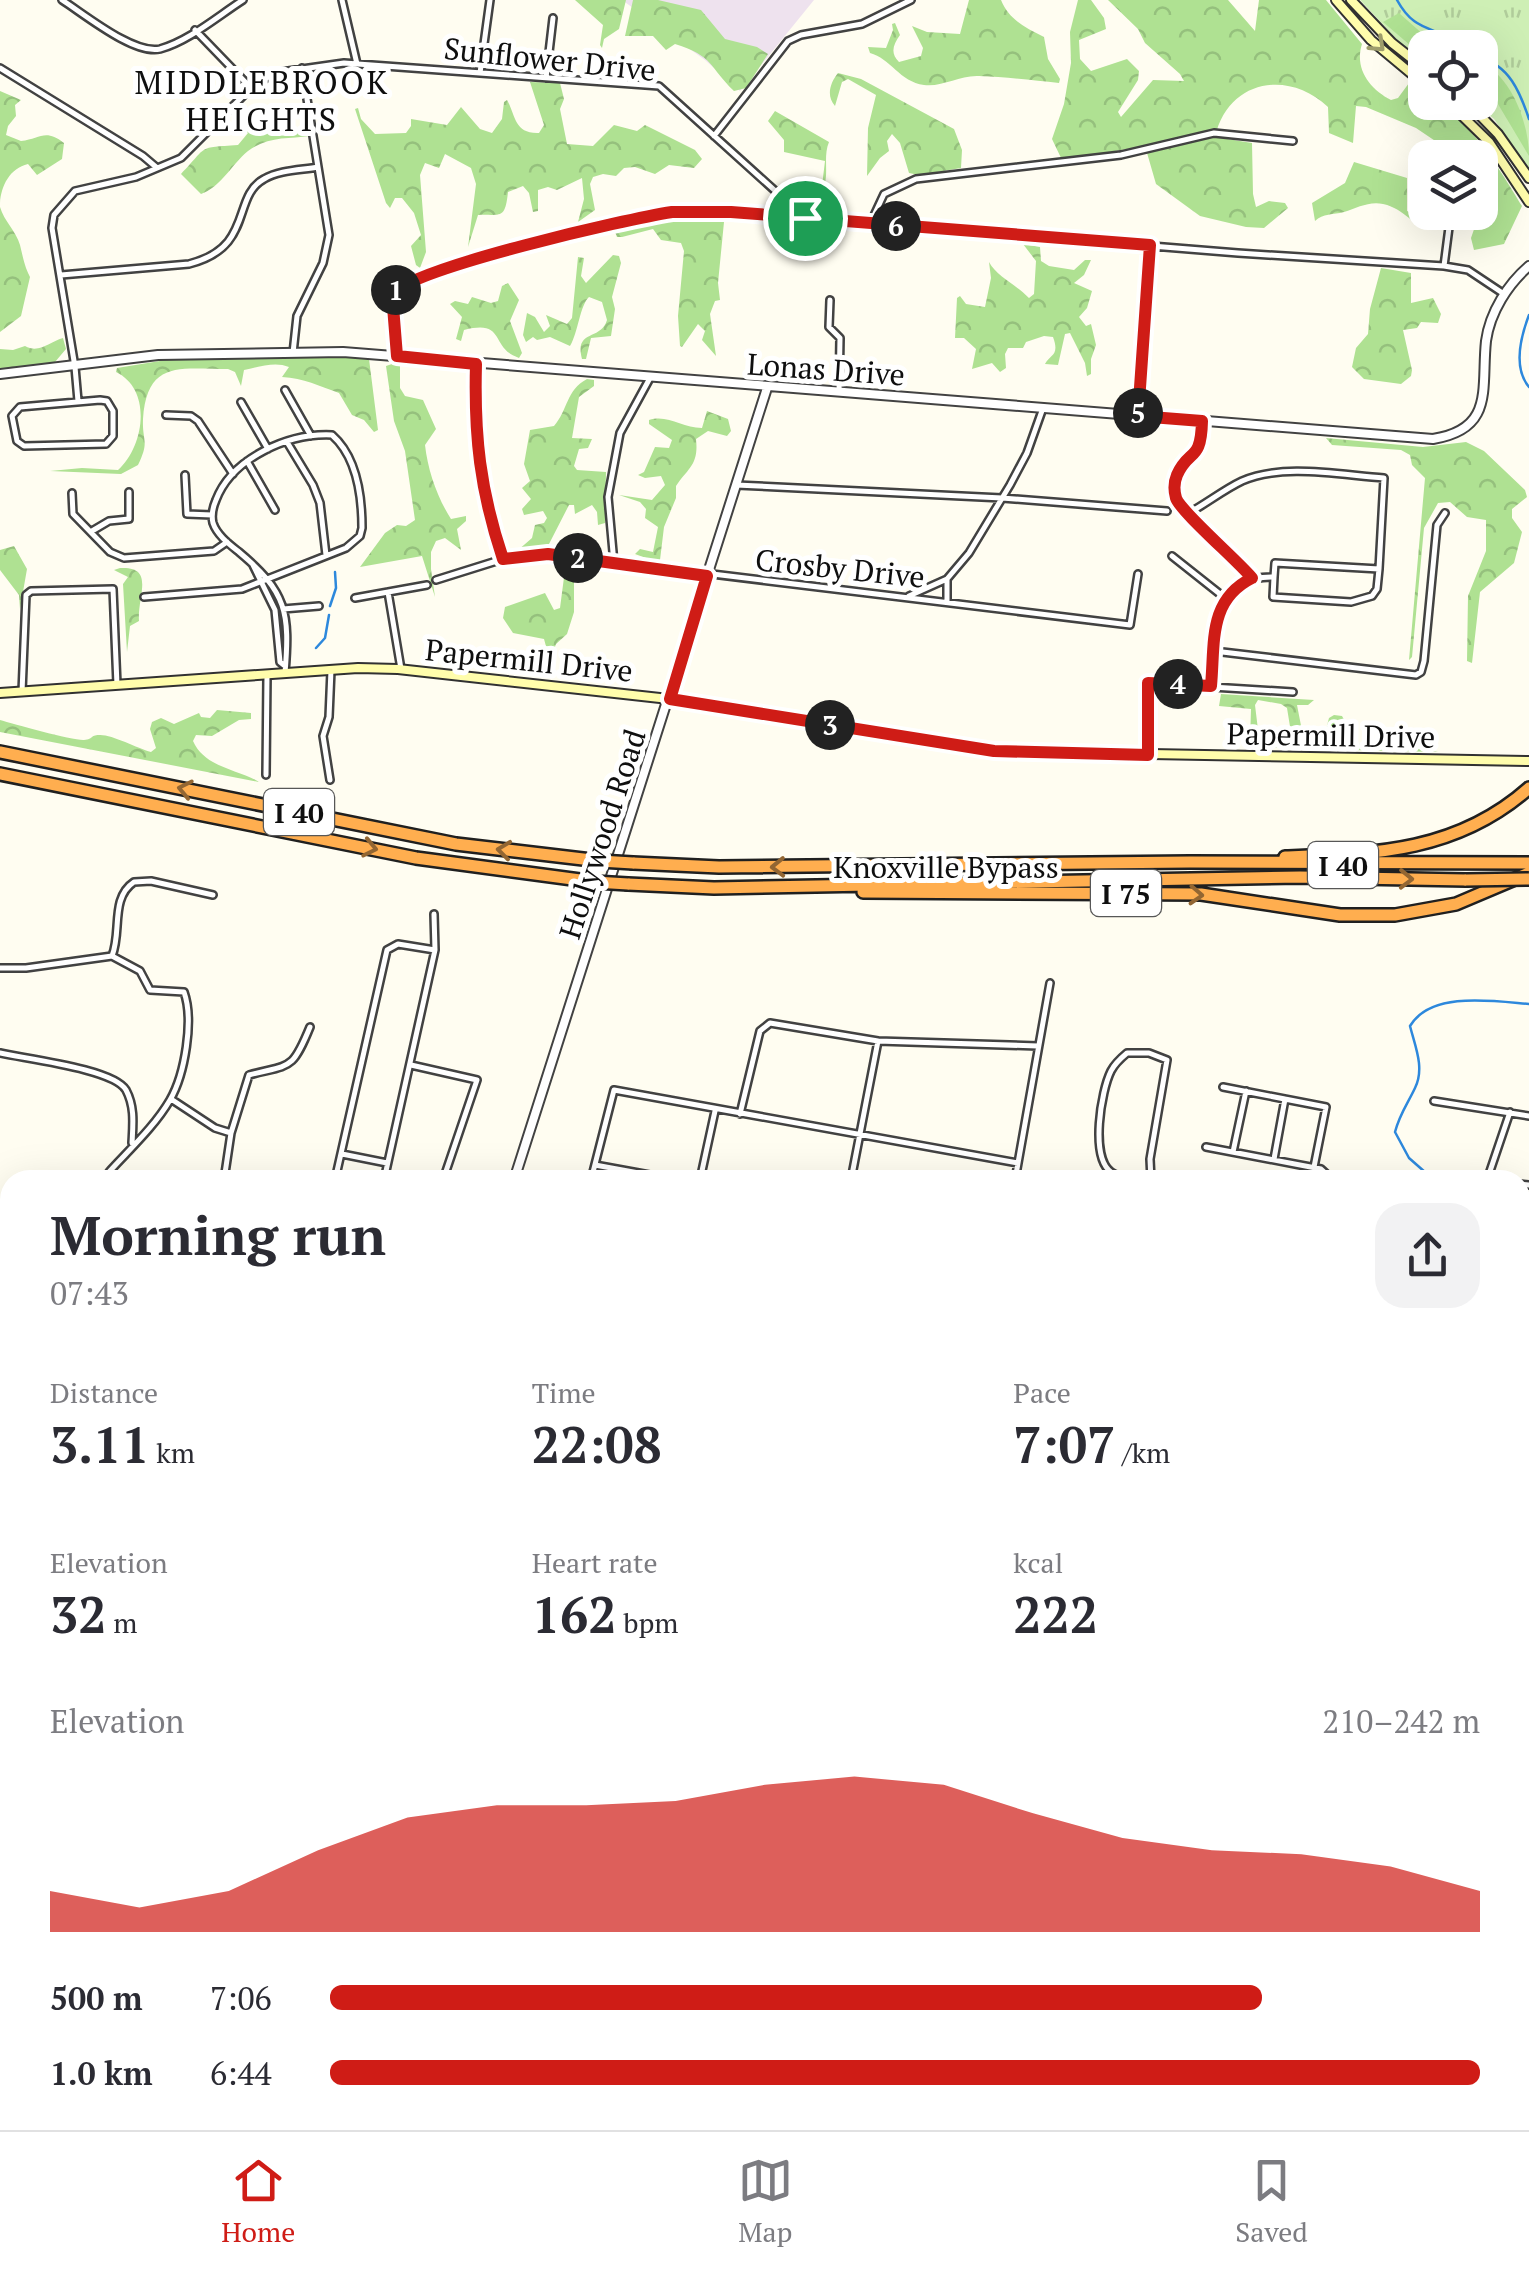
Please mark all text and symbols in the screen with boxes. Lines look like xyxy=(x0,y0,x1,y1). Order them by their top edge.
street label: Sunflower Drive xyxy=(442,28,658,90)
map controls xyxy=(1408,30,1498,230)
button: locate xyxy=(1408,30,1498,120)
one-way arrow xyxy=(1366,33,1384,51)
district label: MIDDLEBROOK HEIGHTS xyxy=(134,61,390,140)
button: layers xyxy=(1408,140,1498,230)
pin xyxy=(763,176,848,261)
icon: arrive xyxy=(778,191,833,246)
pin: 6 xyxy=(871,201,921,251)
text: 6 xyxy=(888,207,904,244)
pin: 1 xyxy=(371,265,421,315)
text: 1 xyxy=(388,271,404,308)
street label: Lonas Drive xyxy=(746,344,906,394)
pin: 5 xyxy=(1113,388,1163,438)
text: 5 xyxy=(1130,394,1146,431)
pin: 2 xyxy=(553,533,603,583)
text: 2 xyxy=(570,539,586,576)
street label: Crosby Drive xyxy=(753,539,927,597)
street label: Papermill Drive xyxy=(423,629,635,691)
pin: 4 xyxy=(1153,659,1203,709)
text: 4 xyxy=(1170,665,1186,702)
pin: 3 xyxy=(805,700,855,750)
text: 3 xyxy=(822,706,838,743)
street label: Papermill Drive xyxy=(1226,713,1436,757)
street label: Hollywood Road xyxy=(549,724,655,944)
one-way arrow xyxy=(176,779,193,800)
road number: I 40 xyxy=(264,789,334,835)
one-way arrow xyxy=(361,837,378,858)
one-way arrow xyxy=(495,840,511,861)
road number: I 40 xyxy=(1308,842,1378,888)
street label: Knoxville Bypass xyxy=(833,847,1059,887)
one-way arrow xyxy=(770,856,786,878)
one-way arrow xyxy=(1400,868,1415,890)
road number: I 75 xyxy=(1091,870,1161,916)
one-way arrow xyxy=(1189,884,1205,905)
text: Morning run xyxy=(50,1198,386,1271)
button: share xyxy=(1375,1203,1480,1308)
text: 07:43 xyxy=(50,1272,129,1314)
text: Distance xyxy=(50,1374,158,1411)
text: Time xyxy=(532,1374,596,1411)
text: Pace xyxy=(1013,1374,1071,1411)
text: 3.11 xyxy=(50,1411,150,1477)
text: 22:08 xyxy=(532,1411,662,1477)
text: 7:07 xyxy=(1013,1411,1115,1477)
text: km xyxy=(150,1434,195,1471)
text: /km xyxy=(1115,1434,1170,1471)
text: Elevation xyxy=(50,1544,168,1581)
text: Heart rate xyxy=(532,1544,658,1581)
text: kcal xyxy=(1013,1544,1063,1581)
text: 32 xyxy=(50,1581,107,1647)
text: 162 xyxy=(532,1581,616,1647)
text: 222 xyxy=(1013,1581,1098,1647)
text: m xyxy=(107,1604,137,1641)
text: bpm xyxy=(616,1604,678,1641)
text: Elevation xyxy=(50,1700,184,1742)
text: 210–242 m xyxy=(1322,1700,1480,1742)
text: 500 m xyxy=(50,1977,142,2019)
text: 7:06 xyxy=(210,1977,272,2019)
text: 1.0 km xyxy=(50,2052,153,2094)
text: 6:44 xyxy=(210,2052,272,2094)
tab: Home xyxy=(221,2153,295,2250)
tab: Map xyxy=(738,2153,793,2250)
tab: Saved xyxy=(1235,2153,1308,2250)

